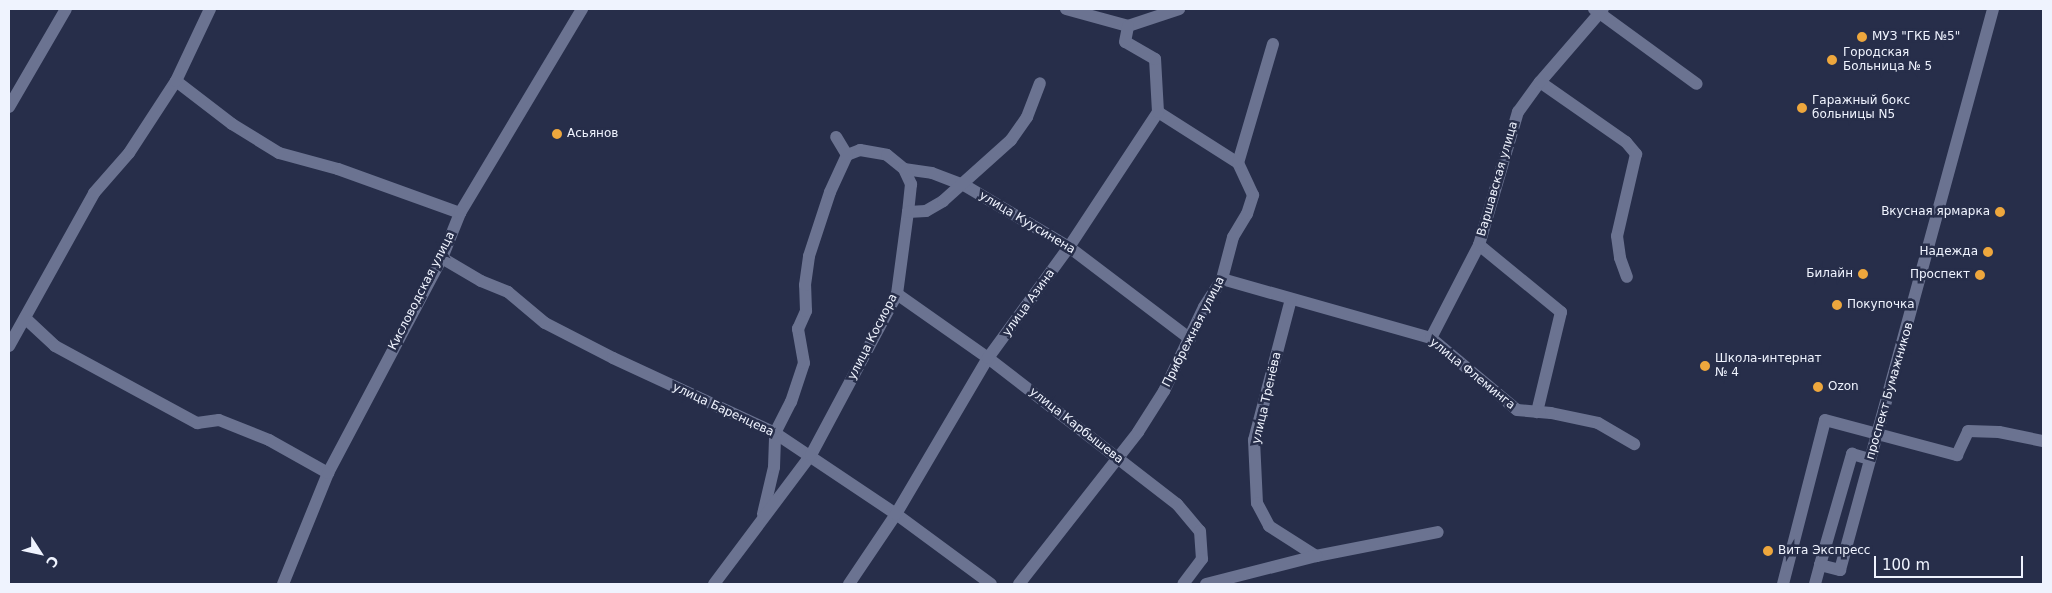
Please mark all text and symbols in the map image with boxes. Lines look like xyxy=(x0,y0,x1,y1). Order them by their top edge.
place label: МУЗ "ГКБ №5" xyxy=(1872,30,1960,44)
marker: МУЗ "ГКБ №5" xyxy=(1856,31,1868,43)
place label: Городская Больница № 5 xyxy=(1843,46,1932,74)
marker: Городская Больница № 5 xyxy=(1825,53,1839,67)
place label: Гаражный бокс больницы N5 xyxy=(1812,94,1910,122)
marker: Гаражный бокс больницы N5 xyxy=(1796,102,1808,114)
street label: Варшавская улица xyxy=(1475,120,1521,238)
place label: Асьянов xyxy=(567,127,618,141)
marker: Асьянов xyxy=(551,128,563,140)
street label: улица Куусинена xyxy=(976,189,1078,257)
place label: Вкусная ярмарка xyxy=(1881,205,1990,219)
marker: Вкусная ярмарка xyxy=(1994,206,2006,218)
street label: Кисловодская улица xyxy=(386,229,458,353)
place label: Надежда xyxy=(1919,245,1978,259)
marker: Надежда xyxy=(1982,246,1994,258)
street label: улица Азина xyxy=(1000,267,1058,339)
place label: Билайн xyxy=(1806,267,1853,281)
marker: Билайн xyxy=(1857,268,1869,280)
place label: Проспект xyxy=(1910,268,1970,282)
marker: Проспект xyxy=(1974,269,1986,281)
street label: Прибрежная улица xyxy=(1160,274,1228,390)
street label: улица Косиора xyxy=(845,292,901,382)
place label: Покупочка xyxy=(1847,298,1915,312)
marker: Покупочка xyxy=(1831,299,1843,311)
street label: проспект Бумажников xyxy=(1863,321,1917,461)
street label: улица Флеминга xyxy=(1426,335,1518,413)
street label: улица Тренёва xyxy=(1249,351,1285,445)
place label: Школа-интернат № 4 xyxy=(1715,352,1822,380)
marker: Школа-интернат № 4 xyxy=(1699,360,1711,372)
street label: улица Баренцева xyxy=(670,380,776,440)
place label: Ozon xyxy=(1828,380,1859,394)
marker: Ozon xyxy=(1812,381,1824,393)
street label: улица Карбышева xyxy=(1026,385,1126,467)
north arrow xyxy=(15,528,65,578)
place label: Вита Экспресс xyxy=(1778,544,1870,558)
marker: Вита Экспресс xyxy=(1762,545,1774,557)
scale bar xyxy=(1877,546,2026,578)
text: С xyxy=(43,553,62,570)
text: 100 m xyxy=(1882,556,1930,574)

